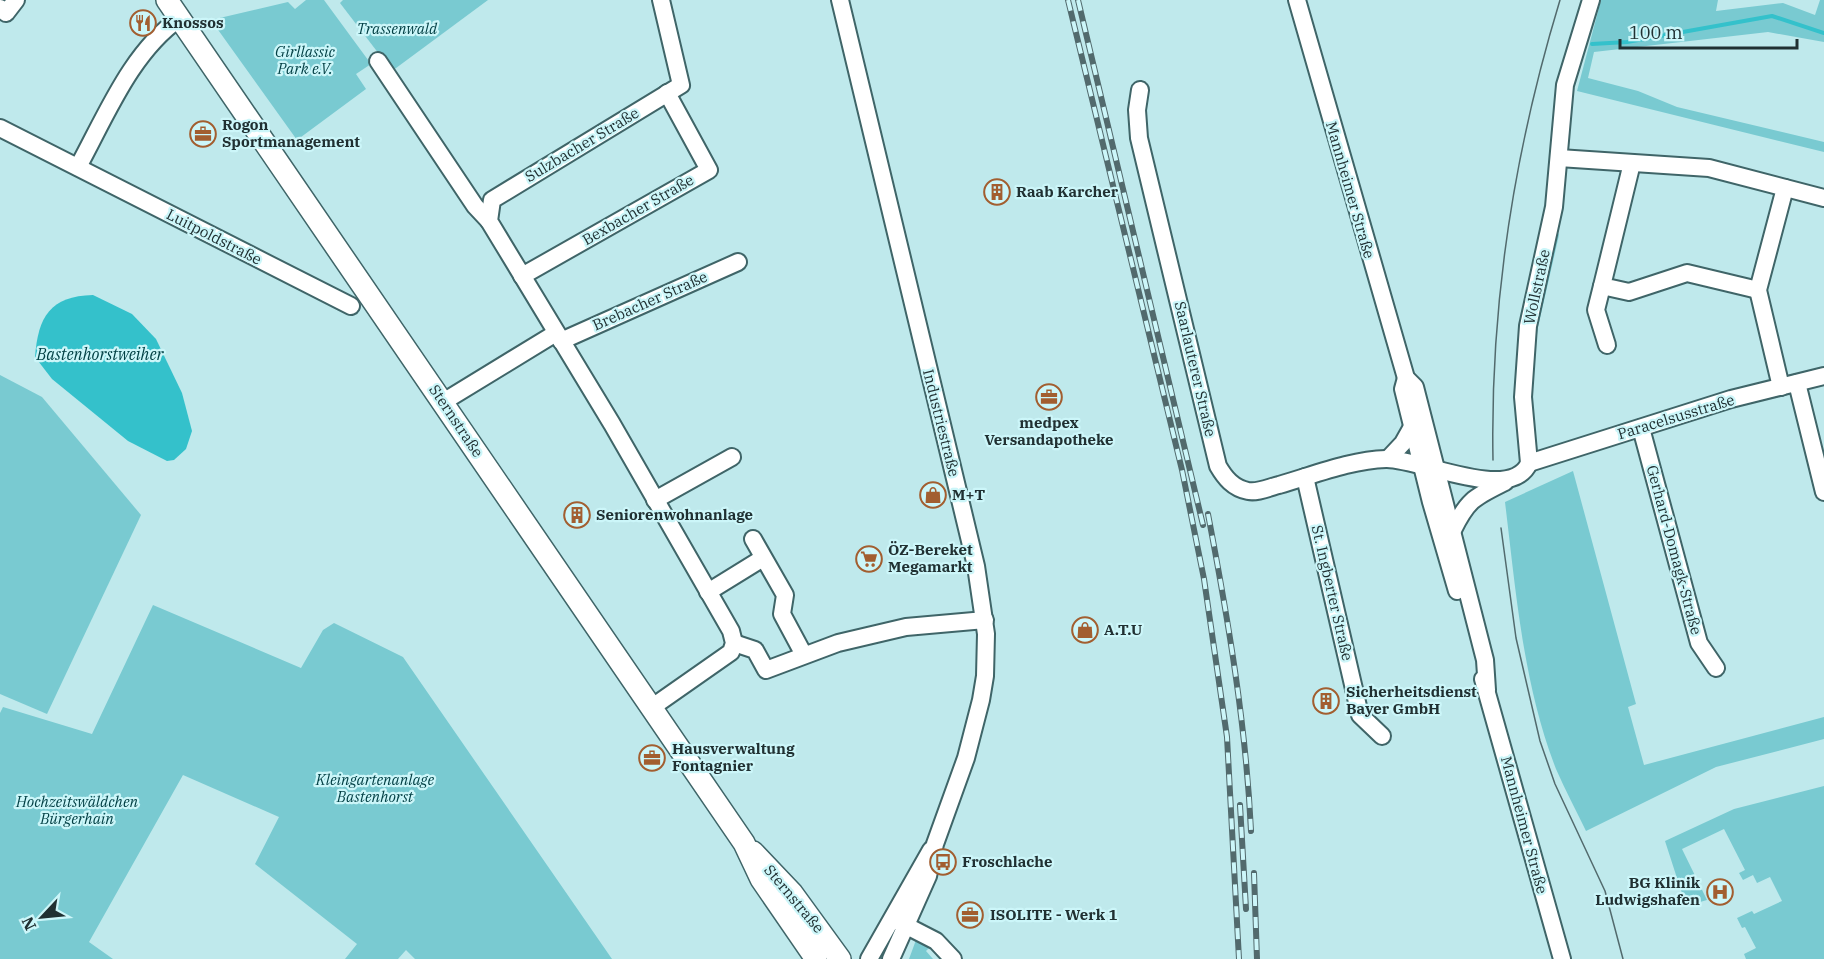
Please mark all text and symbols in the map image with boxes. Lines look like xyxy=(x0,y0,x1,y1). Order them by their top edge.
restaurant icon: Knossos xyxy=(128,8,158,38)
scale bar xyxy=(1620,12,1797,50)
place label: Knossos xyxy=(162,13,224,32)
park label: Trassenwald xyxy=(357,19,438,38)
text: 100 m xyxy=(1629,21,1683,44)
park label: Girllassic Park e.V. xyxy=(275,42,335,78)
street label: Sulzbacher Straße xyxy=(521,103,642,186)
place label: Rogon Sportmanagement xyxy=(222,115,360,151)
office icon: Rogon Sportmanagement xyxy=(188,119,218,149)
street label: Mannheimer Straße xyxy=(1322,119,1379,261)
street label: Bexbacher Straße xyxy=(579,170,697,249)
building icon: Raab Karcher xyxy=(982,177,1012,207)
place label: Raab Karcher xyxy=(1016,182,1119,201)
street label: Luitpoldstraße xyxy=(163,204,265,269)
street label: Wollstraße xyxy=(1519,248,1554,326)
street label: Brebacher Straße xyxy=(589,267,710,334)
street label: Saarlauterer Straße xyxy=(1171,299,1220,438)
water label: Bastenhorstweiher xyxy=(35,344,165,364)
street label: Industriestraße xyxy=(919,367,964,479)
street label: Sternstraße xyxy=(425,381,488,461)
office icon: medpex Versandapotheke xyxy=(1034,382,1064,412)
street label: Paracelsusstraße xyxy=(1615,390,1737,443)
place label: medpex Versandapotheke xyxy=(984,413,1114,449)
street label: Gerhard-Domagk-Straße xyxy=(1643,463,1706,637)
shop icon: M+T xyxy=(918,480,948,510)
place label: M+T xyxy=(952,485,985,504)
building icon: Seniorenwohnanlage xyxy=(562,500,592,530)
place label: Seniorenwohnanlage xyxy=(596,505,753,524)
street label: St. Ingberter Straße xyxy=(1308,523,1357,663)
place label: ÖZ-Bereket Megamarkt xyxy=(888,540,973,576)
supermarket icon: ÖZ-Bereket Megamarkt xyxy=(854,544,884,574)
shop icon: A.T.U xyxy=(1070,615,1100,645)
place label: A.T.U xyxy=(1104,620,1142,639)
place label: Sicherheitsdienst Bayer GmbH xyxy=(1346,682,1477,718)
building icon: Sicherheitsdienst Bayer GmbH xyxy=(1311,686,1341,716)
place label: Hausverwaltung Fontagnier xyxy=(672,739,795,775)
office icon: Hausverwaltung Fontagnier xyxy=(637,743,667,773)
street label: Mannheimer Straße xyxy=(1497,754,1552,896)
park label: Kleingartenanlage Bastenhorst xyxy=(315,770,434,806)
park label: Hochzeitswäldchen Bürgerhain xyxy=(15,792,139,828)
bus stop icon: Froschlache xyxy=(928,847,958,877)
place label: Froschlache xyxy=(962,852,1052,871)
street label: Sternstraße xyxy=(760,861,828,937)
place label: BG Klinik Ludwigshafen xyxy=(1595,873,1701,909)
hospital icon: BG Klinik Ludwigshafen xyxy=(1705,877,1735,907)
north arrow xyxy=(12,887,72,947)
office icon: ISOLITE - Werk 1 xyxy=(955,900,985,930)
place label: ISOLITE - Werk 1 xyxy=(990,905,1118,924)
text: N xyxy=(17,914,40,934)

